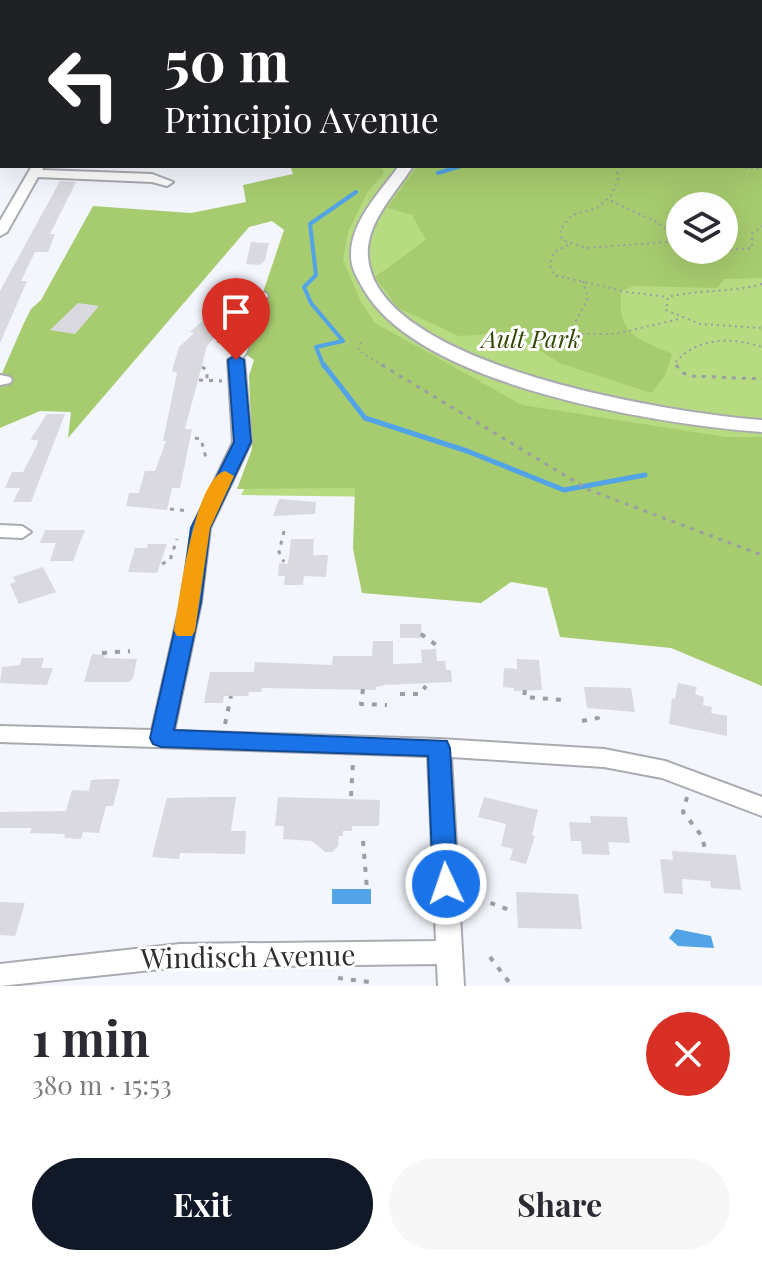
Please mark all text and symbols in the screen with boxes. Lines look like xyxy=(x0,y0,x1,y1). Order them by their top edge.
text: 50 m xyxy=(164,22,290,97)
icon: left xyxy=(32,32,136,136)
text: Principio Avenue xyxy=(164,94,439,142)
map controls xyxy=(666,192,738,264)
button: layers xyxy=(666,192,738,264)
pin xyxy=(202,278,270,360)
icon: arrive xyxy=(214,290,258,334)
park label: Ault Park xyxy=(479,322,580,354)
position arrow xyxy=(404,842,488,926)
street label: Windisch Avenue xyxy=(139,935,356,976)
text: 1 min xyxy=(32,1005,150,1069)
button: close xyxy=(646,1012,730,1096)
text: 380 m · 15:53 xyxy=(32,1067,172,1102)
button: Exit xyxy=(32,1158,373,1250)
button: Share xyxy=(389,1158,730,1250)

